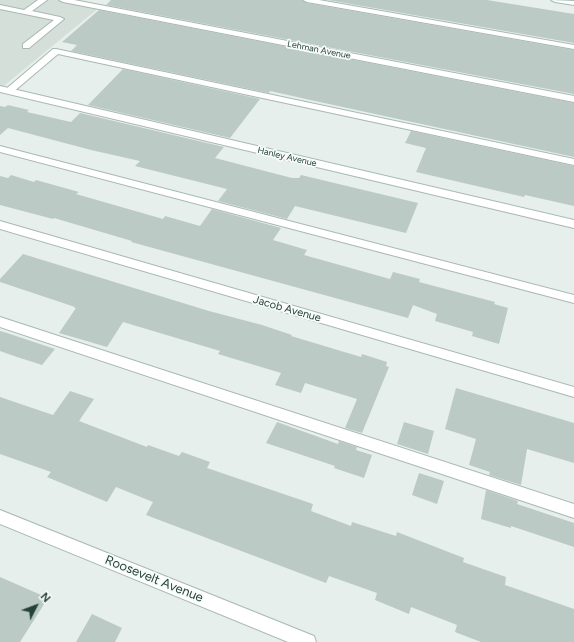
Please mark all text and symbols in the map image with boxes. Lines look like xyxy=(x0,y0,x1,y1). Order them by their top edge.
street label: Lehman Avenue xyxy=(286,39,352,61)
street label: Hanley Avenue xyxy=(256,145,318,169)
street label: Jacob Avenue xyxy=(252,293,322,325)
street label: Roosevelt Avenue xyxy=(102,552,206,606)
north arrow xyxy=(16,586,56,626)
text: N xyxy=(38,590,53,605)

